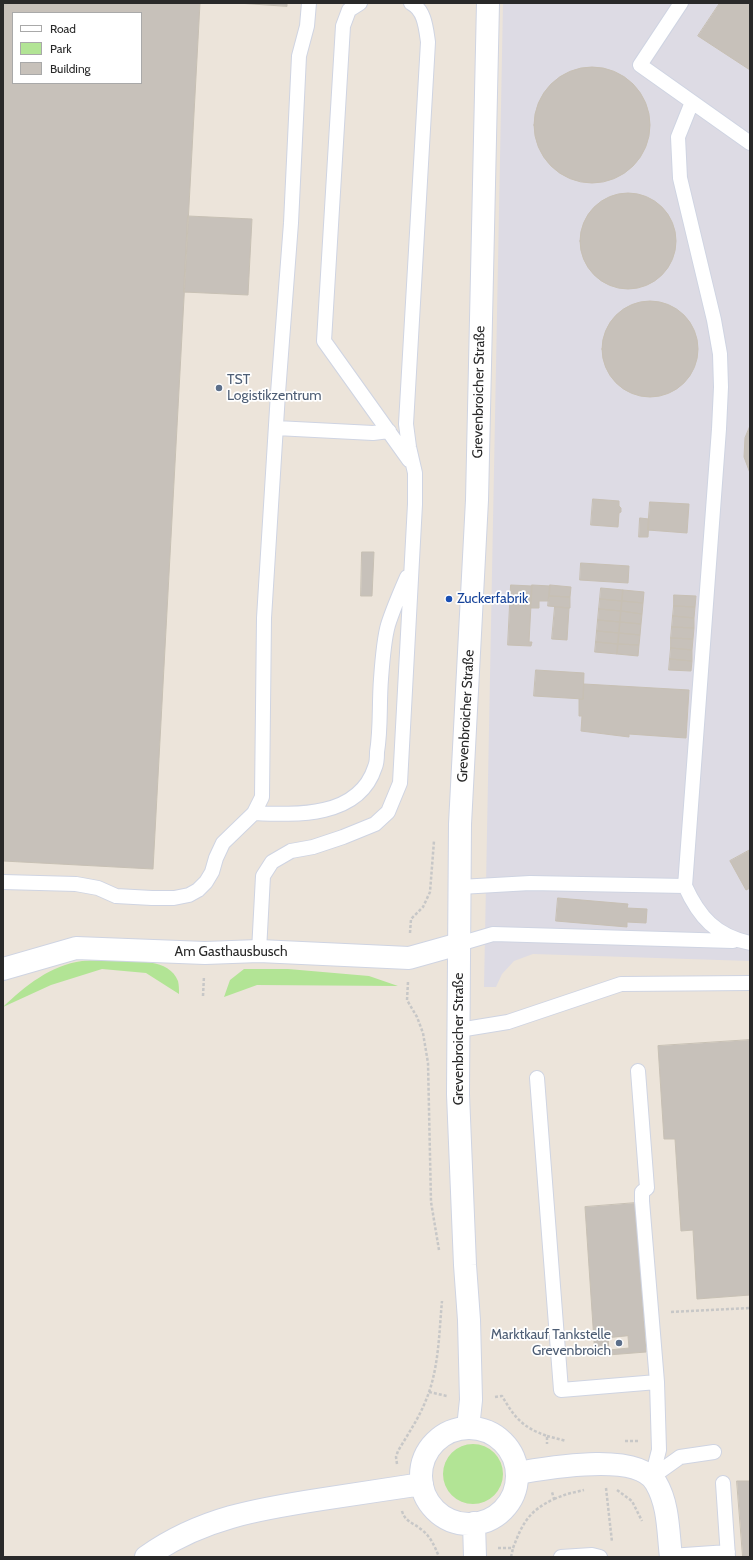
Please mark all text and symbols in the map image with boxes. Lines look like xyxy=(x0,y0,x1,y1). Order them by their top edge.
legend xyxy=(12,12,142,84)
text: Road xyxy=(50,21,76,36)
text: Park xyxy=(50,41,72,56)
text: Building xyxy=(50,61,91,76)
street label: Grevenbroicher Straße xyxy=(469,326,489,458)
place label: TST Logistikzentrum xyxy=(227,372,322,404)
marker: TST Logistikzentrum xyxy=(214,383,224,393)
place label: Zuckerfabrik xyxy=(457,591,528,607)
marker: Zuckerfabrik xyxy=(444,594,454,604)
street label: Grevenbroicher Straße xyxy=(454,649,478,783)
street label: Am Gasthausbusch xyxy=(175,944,287,960)
street label: Grevenbroicher Straße xyxy=(451,973,467,1105)
place label: Marktkauf Tankstelle Grevenbroich xyxy=(491,1327,611,1360)
marker: Marktkauf Tankstelle Grevenbroich xyxy=(614,1338,624,1348)

